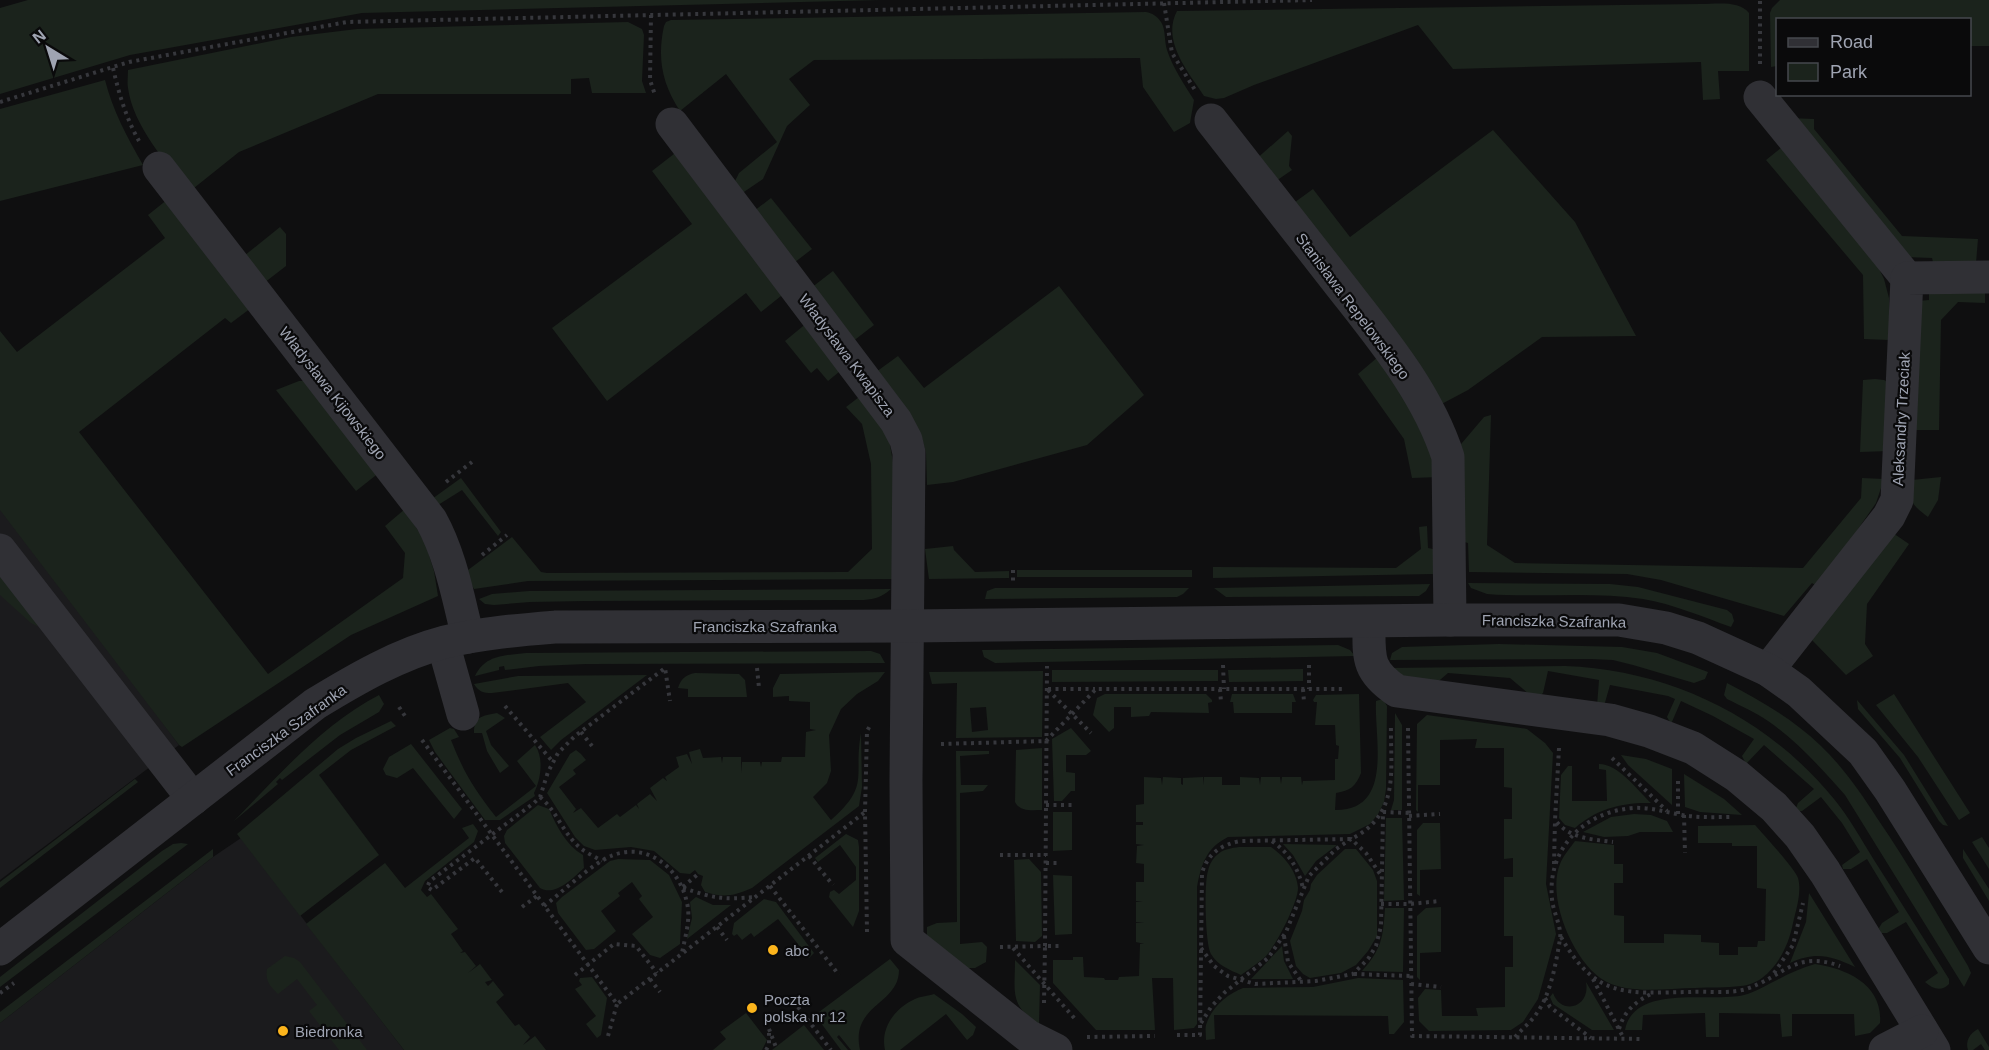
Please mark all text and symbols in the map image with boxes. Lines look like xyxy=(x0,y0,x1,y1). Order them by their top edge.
north arrow xyxy=(18,18,78,78)
legend xyxy=(1776,18,1971,96)
text: N xyxy=(29,26,49,47)
text: Road xyxy=(1830,32,1873,52)
text: Park xyxy=(1830,62,1868,82)
street label: Stanisława Repelowskiego xyxy=(1293,230,1413,382)
street label: Władysława Kwapisza xyxy=(796,291,899,420)
street label: Władysława Kijowskiego xyxy=(276,323,390,463)
street label: Aleksandry Trzeciak xyxy=(1889,351,1913,486)
street label: Franciszka Szafranka xyxy=(1482,611,1627,631)
street label: Franciszka Szafranka xyxy=(693,618,838,635)
street label: Franciszka Szafranka xyxy=(223,680,350,779)
place label: abc xyxy=(785,942,810,959)
marker: abc xyxy=(766,943,780,957)
place label: Poczta polska nr 12 xyxy=(764,991,846,1025)
marker: Poczta polska nr 12 xyxy=(745,1001,759,1015)
place label: Biedronka xyxy=(295,1023,363,1040)
marker: Biedronka xyxy=(276,1024,290,1038)

